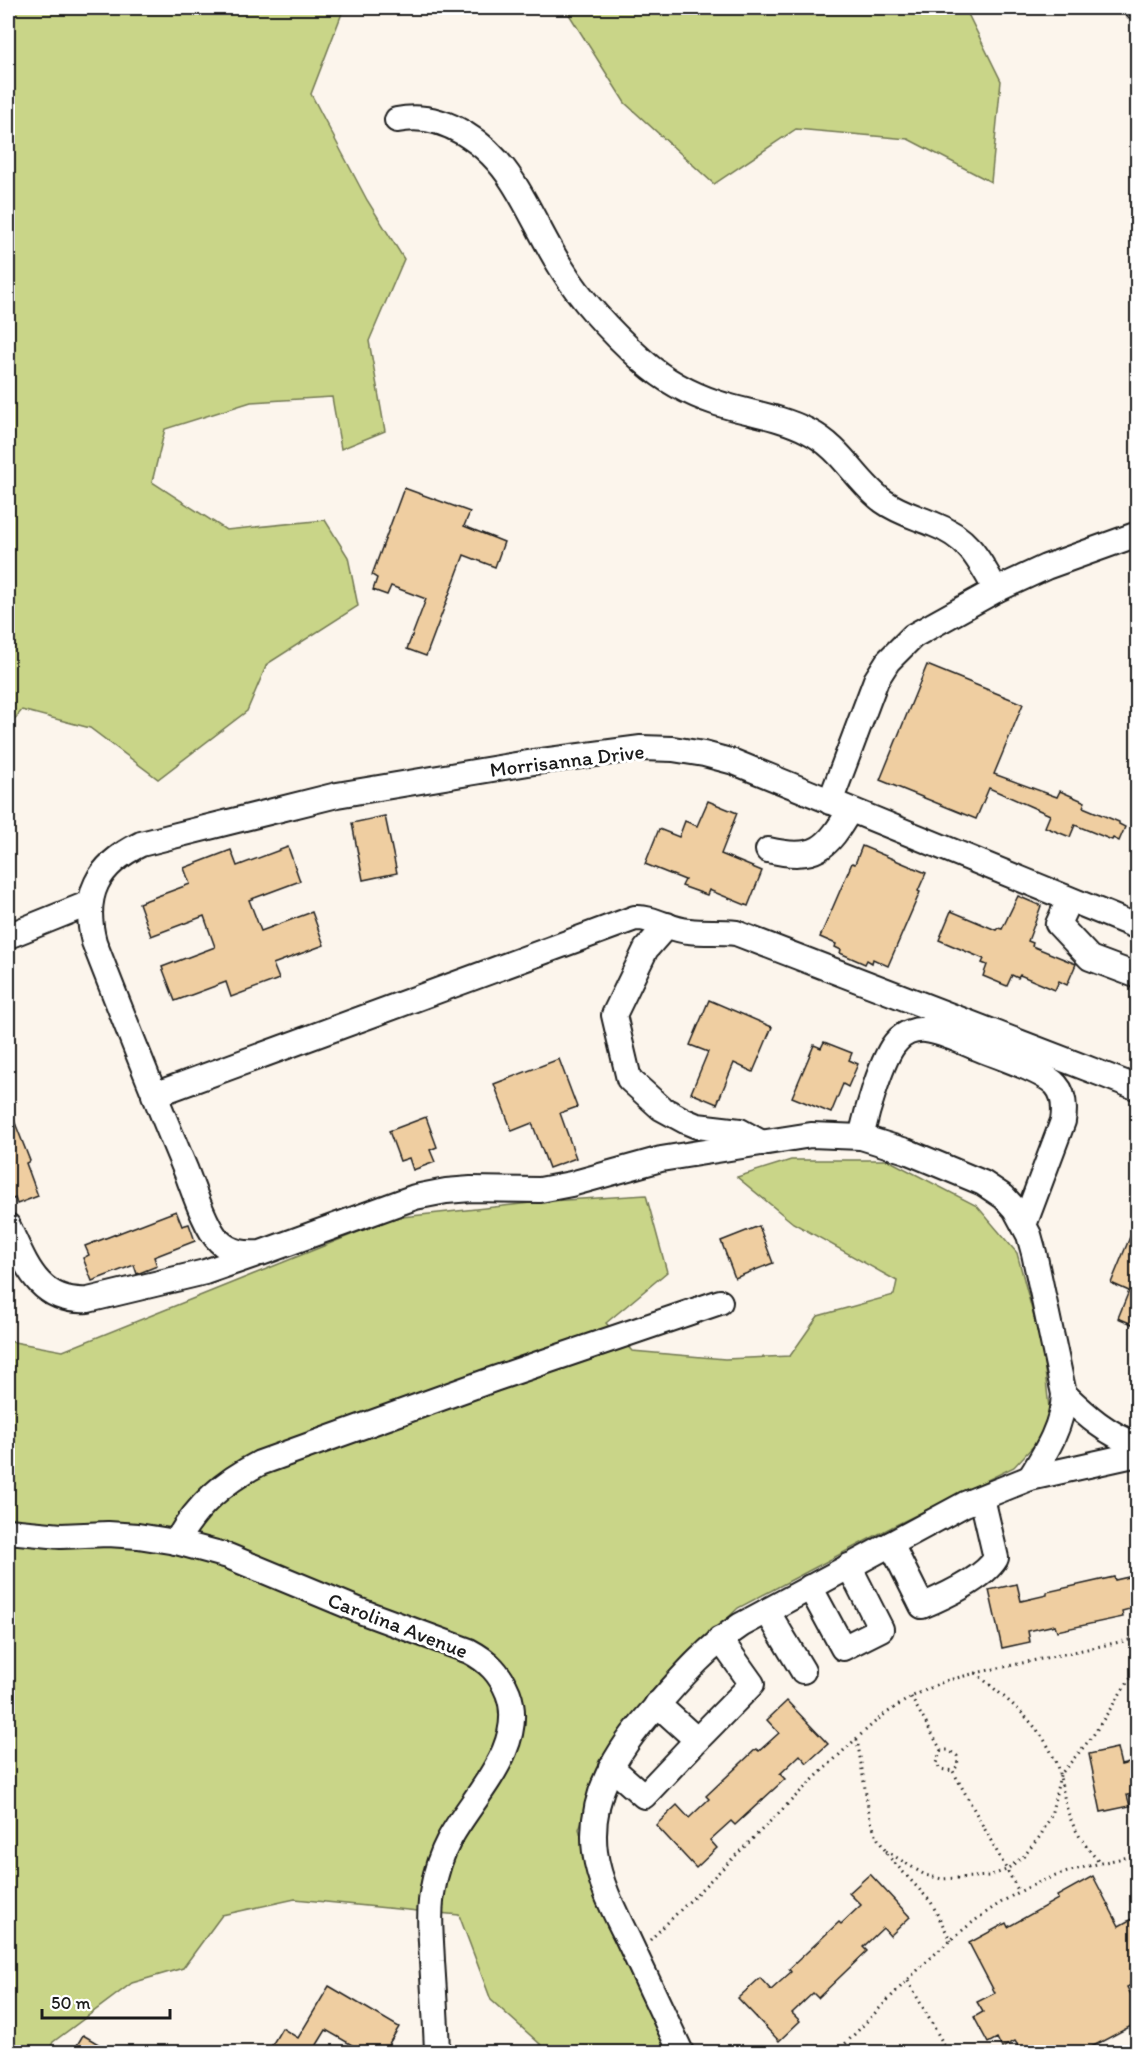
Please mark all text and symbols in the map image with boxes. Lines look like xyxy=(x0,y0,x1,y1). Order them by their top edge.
street label: Morrisanna Drive xyxy=(488,738,646,782)
street label: Carolina Avenue xyxy=(324,1587,472,1663)
scale bar xyxy=(42,1982,170,2020)
text: 50 m xyxy=(51,1992,91,2014)

